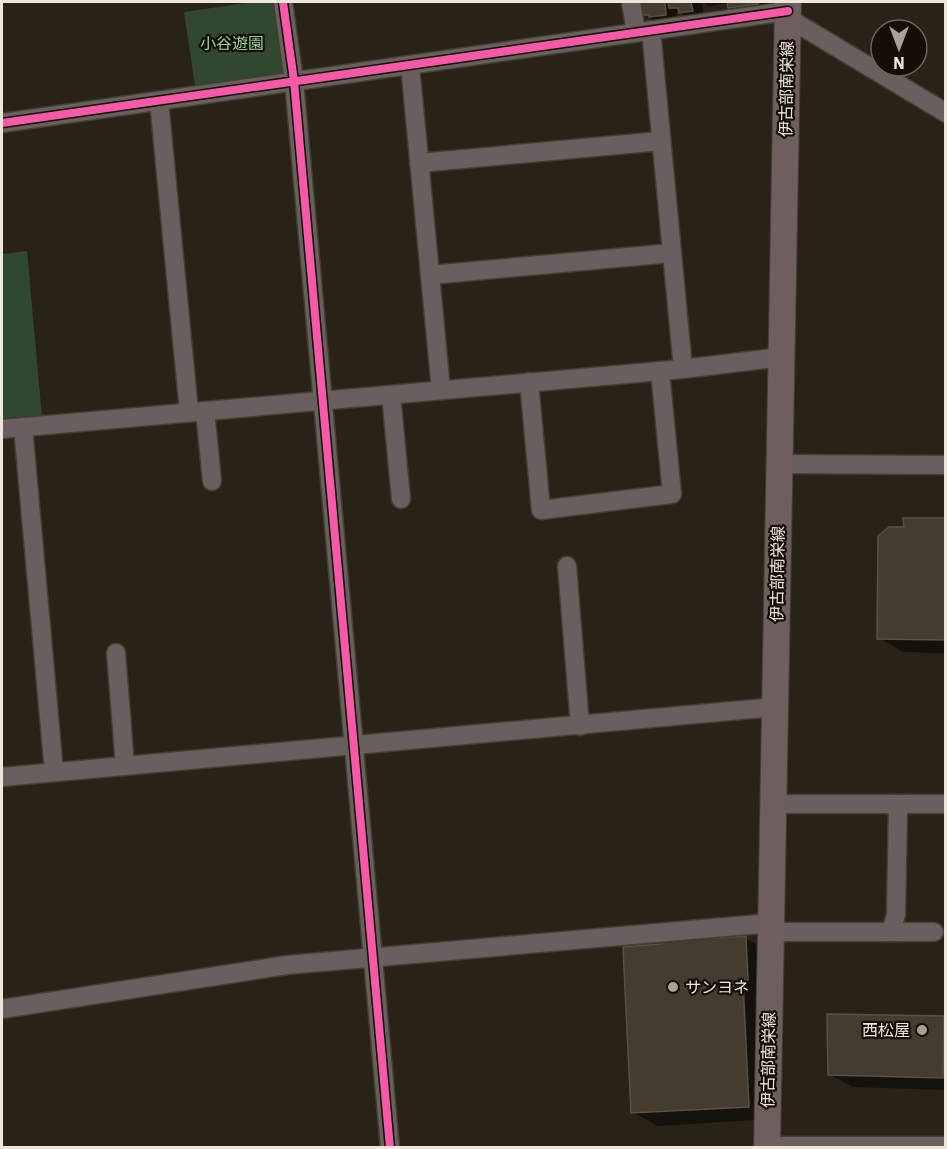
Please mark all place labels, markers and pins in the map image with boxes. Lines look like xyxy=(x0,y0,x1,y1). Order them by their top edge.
place label: サンヨネ xyxy=(685,977,749,997)
marker: サンヨネ xyxy=(666,980,680,994)
place label: 西松屋 xyxy=(862,1020,910,1040)
marker: 西松屋 xyxy=(915,1023,929,1037)

